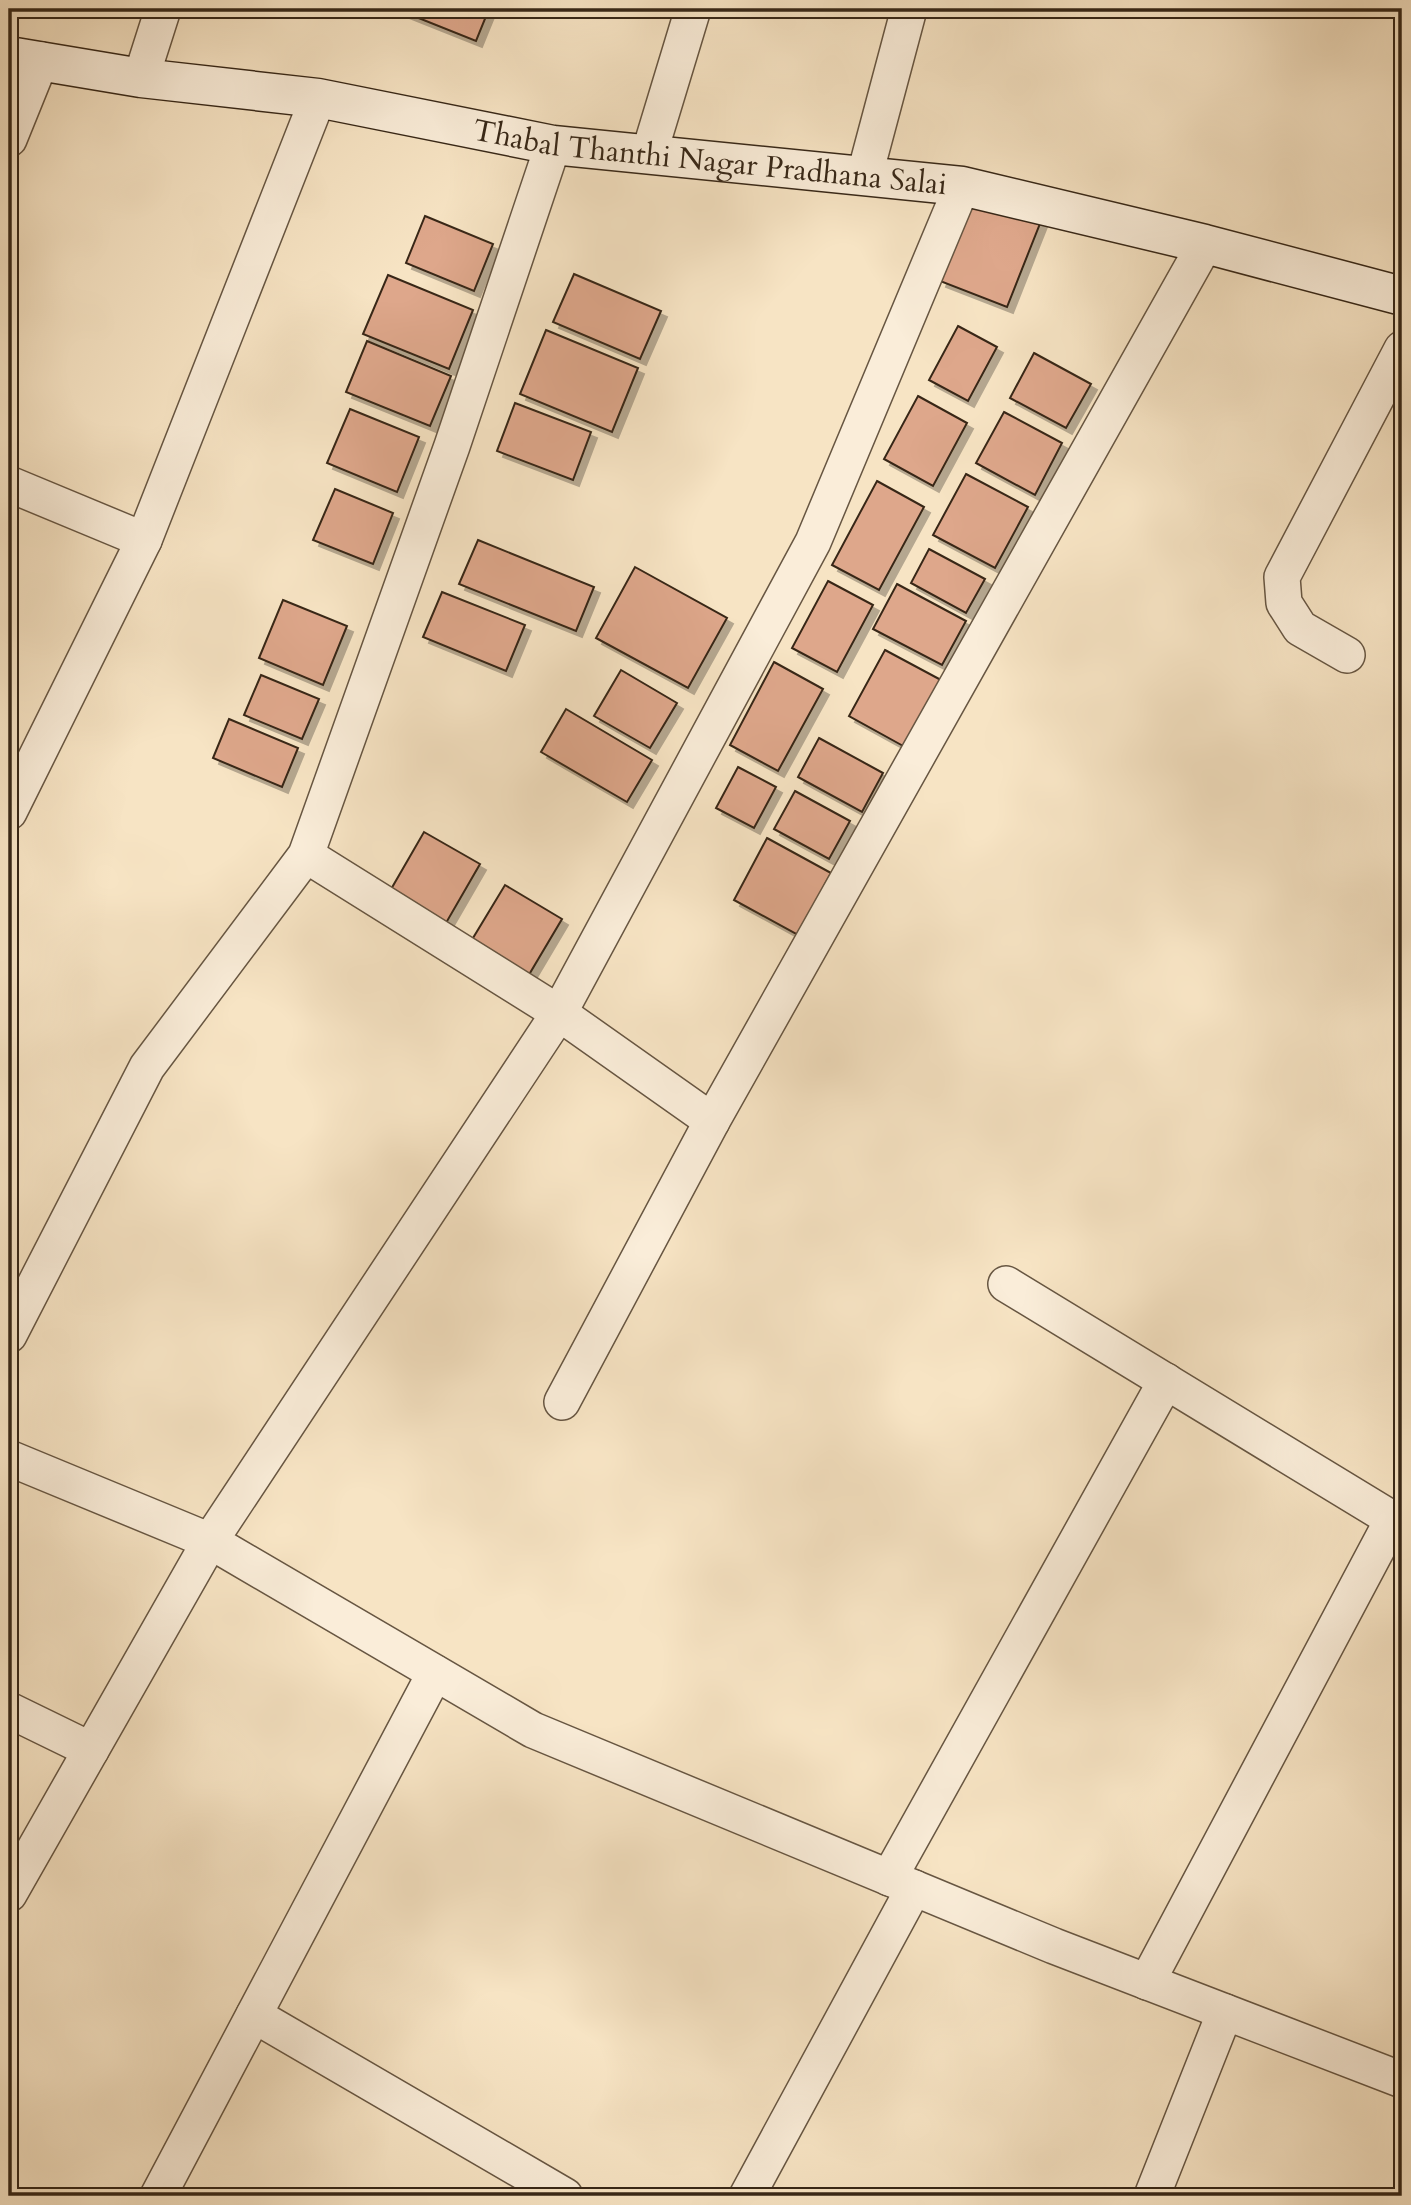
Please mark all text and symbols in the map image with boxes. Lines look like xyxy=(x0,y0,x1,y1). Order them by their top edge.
street label: Thabal Thanthi Nagar Pradhana Salai xyxy=(470,109,949,205)

